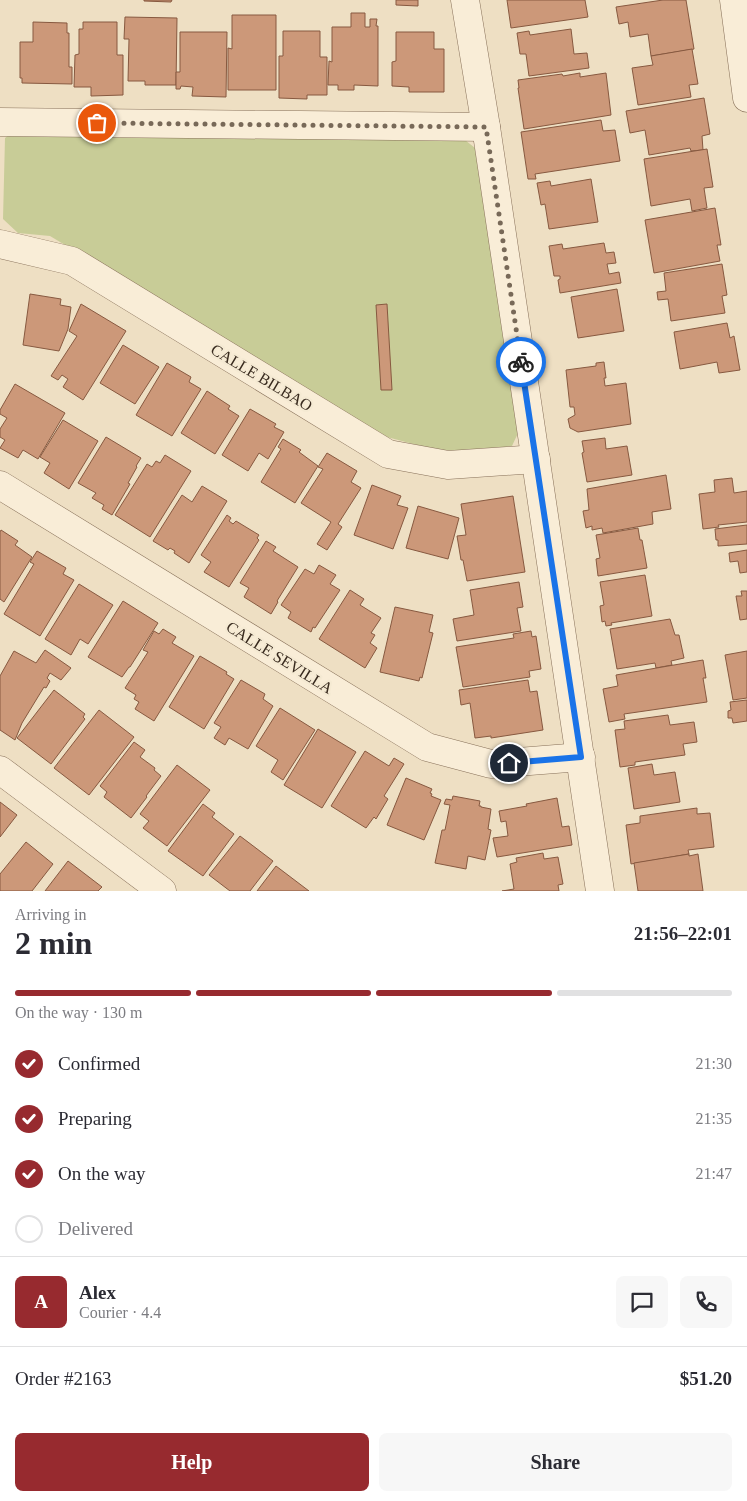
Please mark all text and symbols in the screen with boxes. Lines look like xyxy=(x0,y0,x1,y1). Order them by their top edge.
pin xyxy=(76,102,118,144)
icon: bag xyxy=(83,109,111,137)
courier xyxy=(496,337,546,387)
street label: CALLE BILBAO xyxy=(208,340,315,414)
icon: bike xyxy=(507,348,535,376)
street label: CALLE SEVILLA xyxy=(223,618,336,697)
pin xyxy=(488,742,530,784)
icon: home xyxy=(495,749,523,777)
text: Arriving in xyxy=(15,906,87,923)
text: 21:56–22:01 xyxy=(634,923,732,944)
text: 2 min xyxy=(15,925,92,961)
text: On the way · 130 m xyxy=(15,1004,143,1021)
icon: check xyxy=(15,1050,43,1078)
text: Confirmed xyxy=(58,1053,140,1074)
text: 21:30 xyxy=(696,1055,732,1072)
icon: check xyxy=(15,1105,43,1133)
text: Preparing xyxy=(58,1108,132,1129)
text: 21:35 xyxy=(696,1110,732,1127)
icon: check xyxy=(15,1160,43,1188)
text: On the way xyxy=(58,1163,146,1184)
text: 21:47 xyxy=(696,1165,732,1182)
text: Delivered xyxy=(58,1218,133,1239)
button: chat xyxy=(616,1276,668,1328)
button: phone xyxy=(680,1276,732,1328)
text: Alex xyxy=(79,1282,116,1303)
text: A xyxy=(34,1291,48,1312)
text: Courier · 4.4 xyxy=(79,1304,161,1321)
text: Order #2163 xyxy=(15,1368,112,1389)
text: $51.20 xyxy=(680,1368,732,1389)
button: Help xyxy=(15,1433,369,1491)
button: Share xyxy=(379,1433,732,1491)

